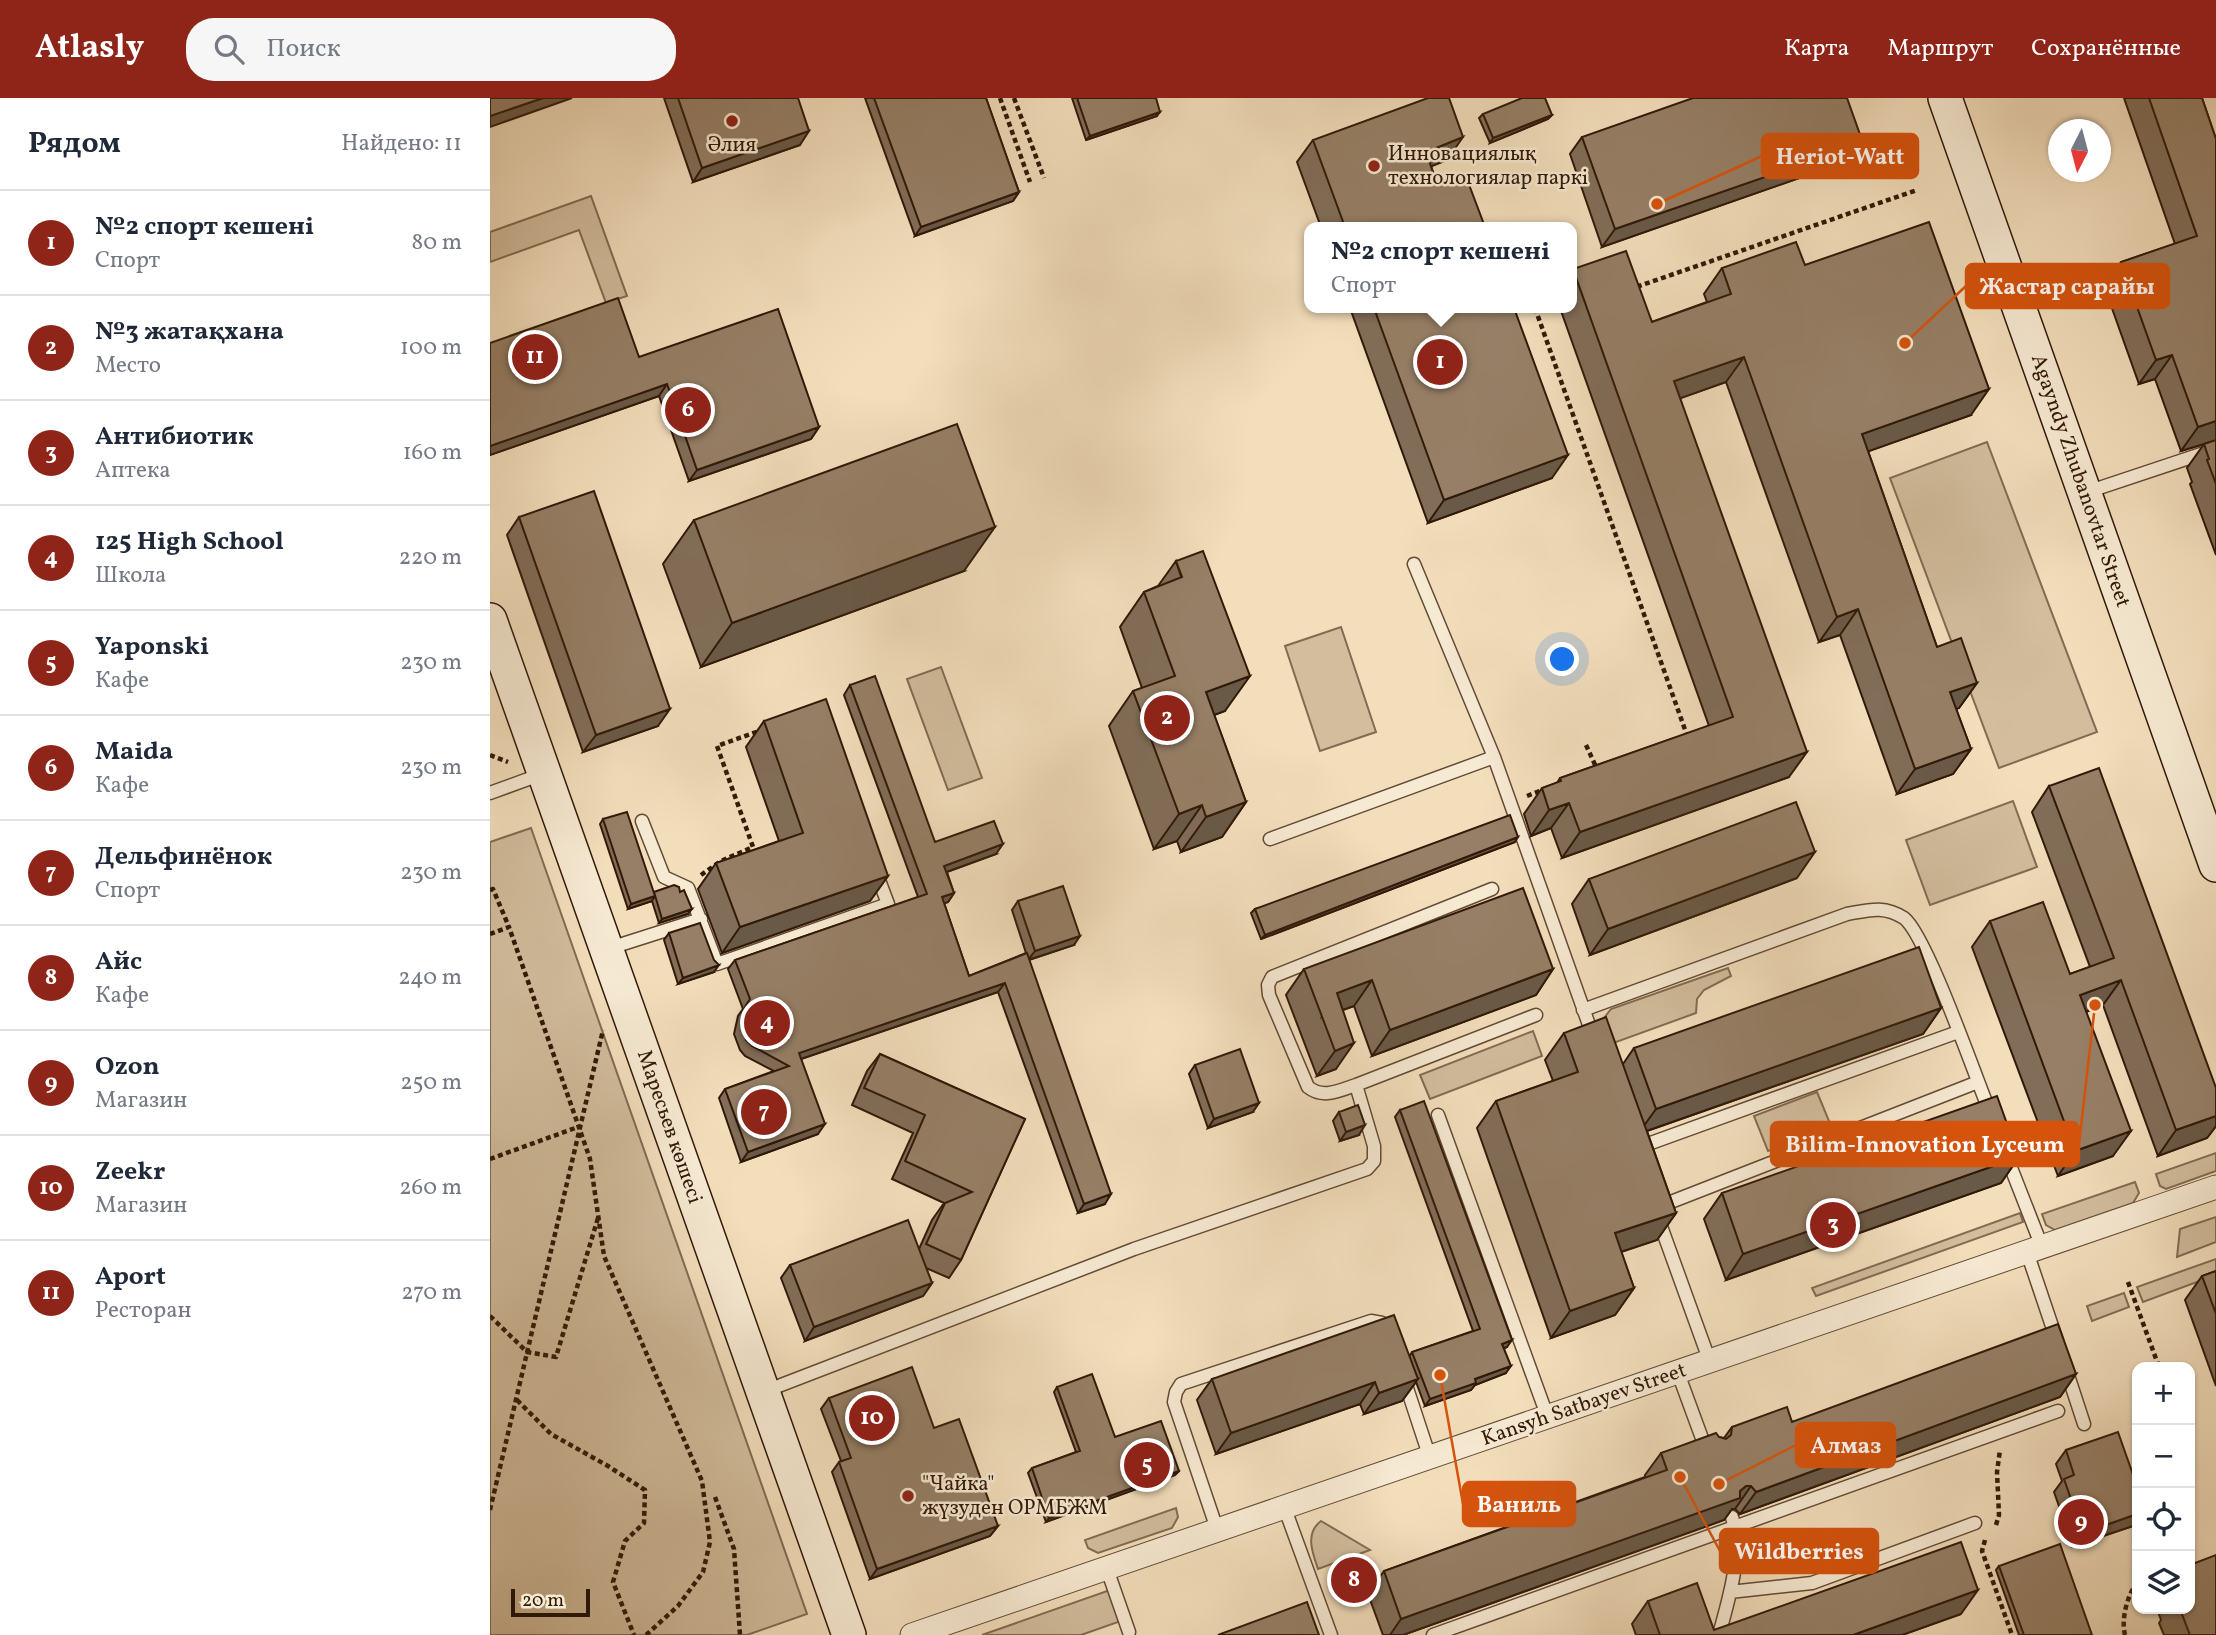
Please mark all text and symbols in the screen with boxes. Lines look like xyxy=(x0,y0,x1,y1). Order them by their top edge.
search box xyxy=(186,18,676,81)
text: Atlasly xyxy=(35,26,144,72)
icon: search xyxy=(210,30,248,68)
text: Поиск xyxy=(266,31,341,67)
text: Карта xyxy=(1784,32,1849,66)
text: Маршрут xyxy=(1887,32,1993,66)
text: Сохранённые xyxy=(2031,32,2181,66)
marker: Әлия xyxy=(724,113,740,129)
north arrow xyxy=(2048,119,2111,182)
text: Рядом xyxy=(28,123,121,165)
text: Найдено: 11 xyxy=(341,128,462,160)
place label: Әлия xyxy=(708,131,756,160)
callout: Heriot-Watt xyxy=(1762,134,1918,178)
place label: Инновациялық технологиялар паркі xyxy=(1388,140,1588,193)
text: Heriot-Watt xyxy=(1776,142,1905,174)
marker: Инновациялық технологиялар паркі xyxy=(1366,158,1382,174)
text: №2 спорт кешені xyxy=(95,209,314,245)
popup xyxy=(1304,222,1577,313)
text: 1 xyxy=(46,227,56,259)
text: 80 m xyxy=(412,227,462,259)
text: №2 спорт кешені xyxy=(1331,234,1550,270)
text: Спорт xyxy=(95,245,160,277)
callout: Жастар сарайы xyxy=(1966,264,2169,308)
text: Спорт xyxy=(1331,270,1396,302)
text: Жастар сарайы xyxy=(1979,272,2155,304)
text: №3 жатақхана xyxy=(95,314,284,350)
pin: 11 xyxy=(512,331,558,383)
text: 2 xyxy=(45,332,57,364)
text: 100 m xyxy=(400,332,462,364)
pin: 1 xyxy=(1417,336,1463,388)
text: Место xyxy=(95,350,161,382)
street label: Agayndy Zhubanovtar Street xyxy=(2023,351,2137,611)
pin: 6 xyxy=(665,384,711,436)
text: Антибиотик xyxy=(95,419,254,455)
text: 3 xyxy=(45,437,57,469)
text: 160 m xyxy=(403,437,462,469)
text: Аптека xyxy=(95,455,171,487)
text: 125 High School xyxy=(95,524,284,560)
text: 4 xyxy=(44,542,58,574)
text: 220 m xyxy=(399,542,462,574)
text: Школа xyxy=(95,560,166,592)
text: Yaponski xyxy=(95,629,209,665)
your location xyxy=(1545,642,1579,676)
text: 5 xyxy=(45,647,57,679)
text: 230 m xyxy=(400,647,462,679)
text: Кафе xyxy=(95,665,149,697)
pin: 2 xyxy=(1144,692,1190,744)
text: Maida xyxy=(95,734,173,770)
text: 6 xyxy=(45,752,57,784)
text: 230 m xyxy=(400,752,462,784)
text: Кафе xyxy=(95,770,149,802)
text: Дельфинёнок xyxy=(95,839,272,875)
text: 7 xyxy=(46,857,57,889)
text: 230 m xyxy=(400,857,462,889)
text: Спорт xyxy=(95,875,160,907)
text: Айс xyxy=(95,944,142,980)
text: 8 xyxy=(45,962,57,994)
text: 240 m xyxy=(398,962,462,994)
text: Кафе xyxy=(95,980,149,1012)
pin: 4 xyxy=(744,997,790,1049)
street label: Маресьев көшесі xyxy=(629,1046,709,1208)
text: Ozon xyxy=(95,1049,160,1085)
text: 9 xyxy=(45,1067,57,1099)
text: 250 m xyxy=(400,1067,462,1099)
text: Магазин xyxy=(95,1085,187,1117)
pin: 7 xyxy=(741,1086,787,1138)
callout: Bilim-Innovation Lyceum xyxy=(1771,1122,2079,1166)
text: Bilim-Innovation Lyceum xyxy=(1785,1130,2065,1162)
text: Zeekr xyxy=(95,1154,165,1190)
text: 10 xyxy=(39,1172,63,1204)
text: 260 m xyxy=(399,1172,462,1204)
text: Магазин xyxy=(95,1190,187,1222)
pin: 3 xyxy=(1810,1199,1856,1251)
text: Aport xyxy=(95,1259,166,1295)
text: 11 xyxy=(42,1277,60,1309)
text: 270 m xyxy=(401,1277,462,1309)
text: Ресторан xyxy=(95,1295,192,1327)
street label: Kansyh Satbayev Street xyxy=(1478,1356,1690,1454)
map controls xyxy=(2132,1362,2195,1614)
button: + xyxy=(2132,1362,2195,1425)
pin: 10 xyxy=(849,1392,895,1444)
callout: Алмаз xyxy=(1796,1423,1895,1467)
button: − xyxy=(2132,1425,2195,1488)
text: Алмаз xyxy=(1811,1431,1881,1463)
pin: 5 xyxy=(1124,1439,1170,1491)
place label: "Чайка" жүзуден ОРМБЖМ xyxy=(922,1470,1107,1523)
callout: Ваниль xyxy=(1463,1482,1575,1526)
marker: "Чайка" жүзуден ОРМБЖМ xyxy=(900,1488,916,1504)
button: locate xyxy=(2132,1488,2195,1551)
text: Ваниль xyxy=(1477,1490,1561,1522)
pin: 9 xyxy=(2058,1496,2104,1548)
callout: Wildberries xyxy=(1720,1529,1878,1573)
text: Wildberries xyxy=(1734,1537,1864,1569)
button: layers xyxy=(2132,1551,2195,1614)
pin: 8 xyxy=(1331,1554,1377,1606)
scale bar xyxy=(511,1586,590,1618)
text: 20 m xyxy=(522,1588,564,1614)

